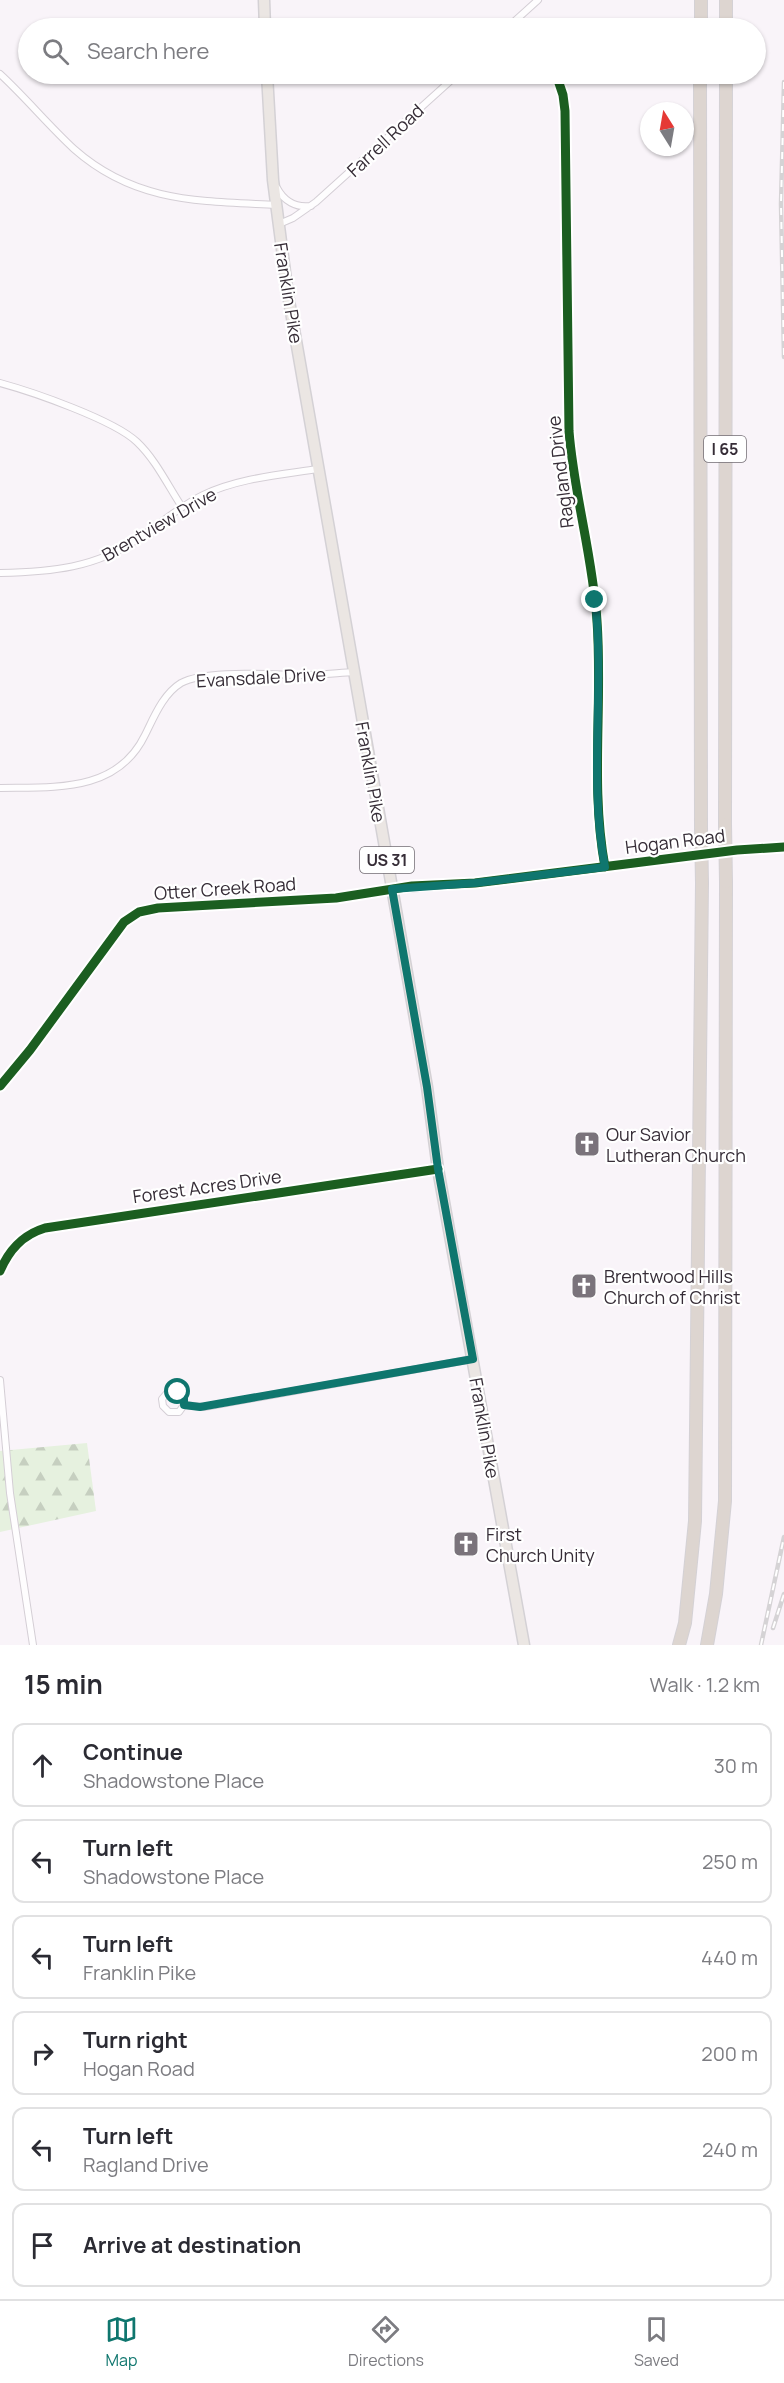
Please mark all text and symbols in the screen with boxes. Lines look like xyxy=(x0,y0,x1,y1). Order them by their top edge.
search box xyxy=(18,18,766,84)
icon: search xyxy=(39,35,72,68)
text: Search here xyxy=(87,36,209,66)
street label: Farrell Road xyxy=(341,98,429,182)
north arrow xyxy=(640,102,694,156)
street label: Franklin Pike xyxy=(269,241,309,345)
street label: Ragland Drive xyxy=(541,414,579,530)
road number: I 65 xyxy=(704,436,746,462)
street label: Brentview Drive xyxy=(97,481,221,567)
route end xyxy=(581,586,607,612)
street label: Evansdale Drive xyxy=(195,662,327,692)
street label: Franklin Pike xyxy=(350,720,392,824)
street label: Hogan Road xyxy=(624,823,726,859)
road number: US 31 xyxy=(360,847,414,873)
street label: Otter Creek Road xyxy=(153,871,297,905)
place label: Our Savior Lutheran Church xyxy=(606,1122,746,1167)
church icon: Our Savior Lutheran Church xyxy=(572,1129,602,1159)
street label: Forest Acres Drive xyxy=(131,1164,283,1208)
place label: Brentwood Hills Church of Christ xyxy=(604,1264,740,1309)
church icon: Brentwood Hills Church of Christ xyxy=(569,1271,599,1301)
street label: Franklin Pike xyxy=(464,1376,506,1480)
route start xyxy=(164,1378,190,1404)
place label: First Church Unity xyxy=(486,1522,595,1567)
church icon: First Church Unity xyxy=(451,1529,481,1559)
text: 15 min xyxy=(24,1666,103,1702)
text: Walk · 1.2 km xyxy=(650,1671,760,1698)
text: Continue xyxy=(83,1737,183,1767)
icon: ahead xyxy=(26,1749,59,1782)
text: 30 m xyxy=(714,1752,758,1779)
text: Shadowstone Place xyxy=(83,1767,264,1794)
text: Turn left xyxy=(83,1833,173,1863)
icon: left xyxy=(26,1845,59,1878)
text: 250 m xyxy=(702,1848,758,1875)
text: Shadowstone Place xyxy=(83,1863,264,1890)
text: Turn left xyxy=(83,1929,173,1959)
icon: left xyxy=(26,1941,59,1974)
text: 440 m xyxy=(701,1944,758,1971)
text: Franklin Pike xyxy=(83,1959,196,1986)
text: Turn right xyxy=(83,2025,188,2055)
icon: right xyxy=(26,2037,59,2070)
text: 200 m xyxy=(701,2040,758,2067)
text: Hogan Road xyxy=(83,2055,195,2082)
text: Turn left xyxy=(83,2121,173,2151)
icon: left xyxy=(26,2133,59,2166)
text: 240 m xyxy=(702,2136,758,2163)
text: Ragland Drive xyxy=(83,2151,209,2178)
icon: arrive xyxy=(26,2229,59,2262)
text: Arrive at destination xyxy=(83,2230,301,2260)
tab: Map xyxy=(105,2313,138,2371)
tab: Directions xyxy=(348,2313,424,2371)
tab: Saved xyxy=(634,2313,679,2371)

